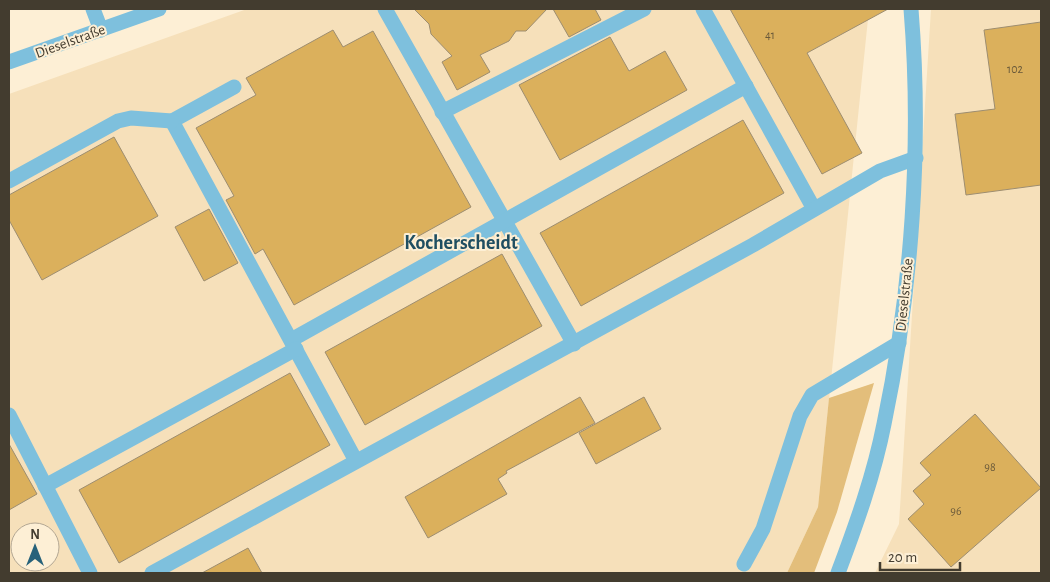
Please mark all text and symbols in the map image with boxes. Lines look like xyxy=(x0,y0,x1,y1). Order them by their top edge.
street label: Dieselstraße xyxy=(33,22,107,61)
house number: 41 xyxy=(765,29,775,41)
house number: 102 xyxy=(1007,63,1023,75)
district label: Kocherscheidt xyxy=(404,233,518,253)
street label: Dieselstraße xyxy=(893,258,916,332)
house number: 98 xyxy=(984,461,996,473)
house number: 96 xyxy=(950,505,962,517)
north arrow xyxy=(10,522,60,572)
text: N xyxy=(30,528,40,542)
scale bar xyxy=(880,540,960,572)
text: 20 m xyxy=(888,550,917,565)

